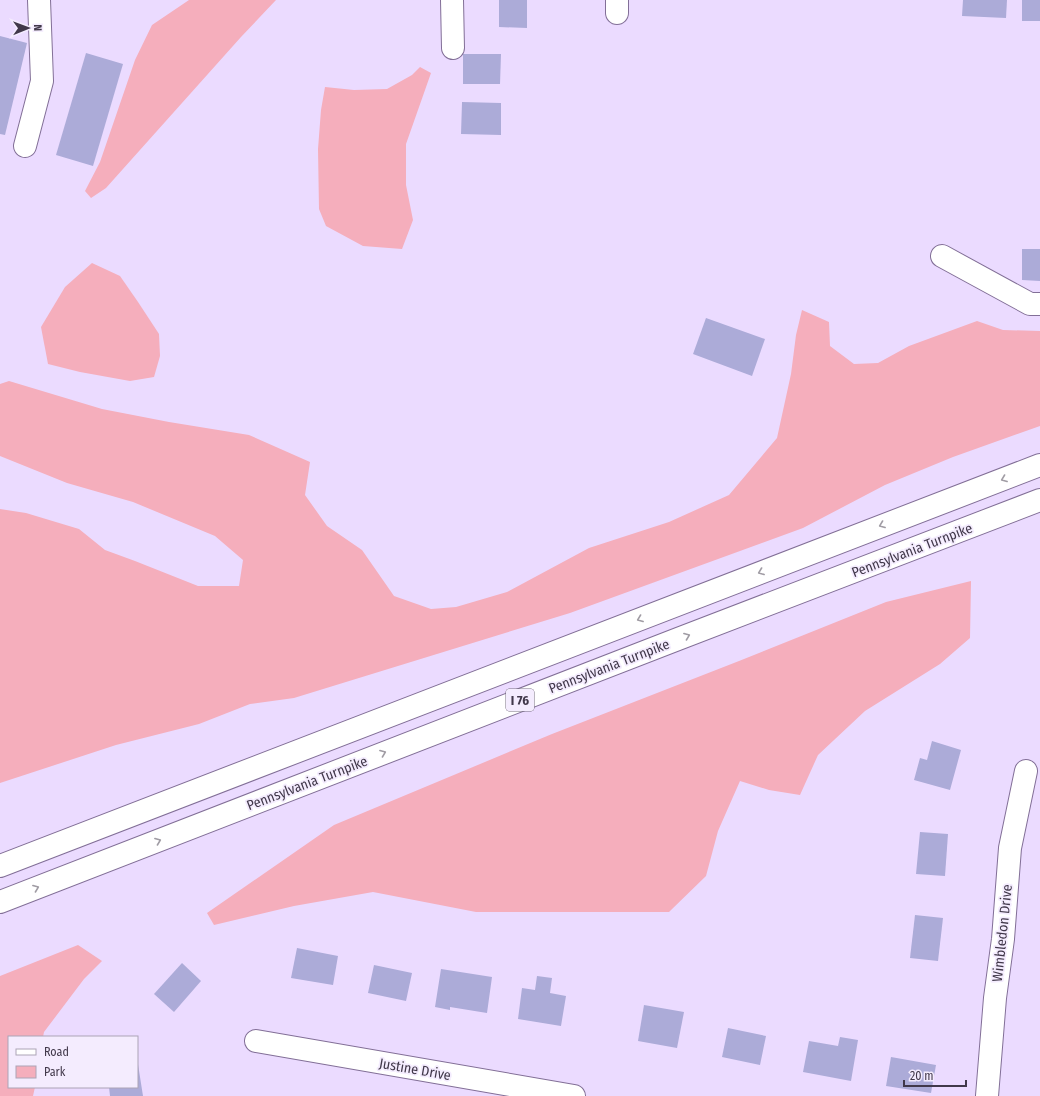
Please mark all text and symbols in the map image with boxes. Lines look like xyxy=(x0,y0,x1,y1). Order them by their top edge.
north arrow xyxy=(8,8,48,48)
text: N xyxy=(31,24,44,31)
one-way arrow xyxy=(1000,474,1007,482)
street label: Pennsylvania Turnpike xyxy=(849,520,975,581)
one-way arrow xyxy=(879,521,886,529)
one-way arrow xyxy=(757,568,764,576)
one-way arrow xyxy=(636,614,643,622)
one-way arrow xyxy=(684,632,691,640)
street label: Pennsylvania Turnpike xyxy=(546,636,672,697)
road number: I 76 xyxy=(506,689,534,711)
one-way arrow xyxy=(380,750,387,758)
street label: Pennsylvania Turnpike xyxy=(244,753,370,814)
one-way arrow xyxy=(154,838,161,846)
street label: Wimbledon Drive xyxy=(989,883,1016,983)
one-way arrow xyxy=(33,885,40,893)
legend xyxy=(8,1036,138,1088)
text: Road xyxy=(44,1045,69,1059)
street label: Justine Drive xyxy=(378,1055,452,1084)
scale bar xyxy=(904,1062,966,1088)
text: Park xyxy=(44,1065,66,1079)
text: 20 m xyxy=(910,1069,934,1083)

